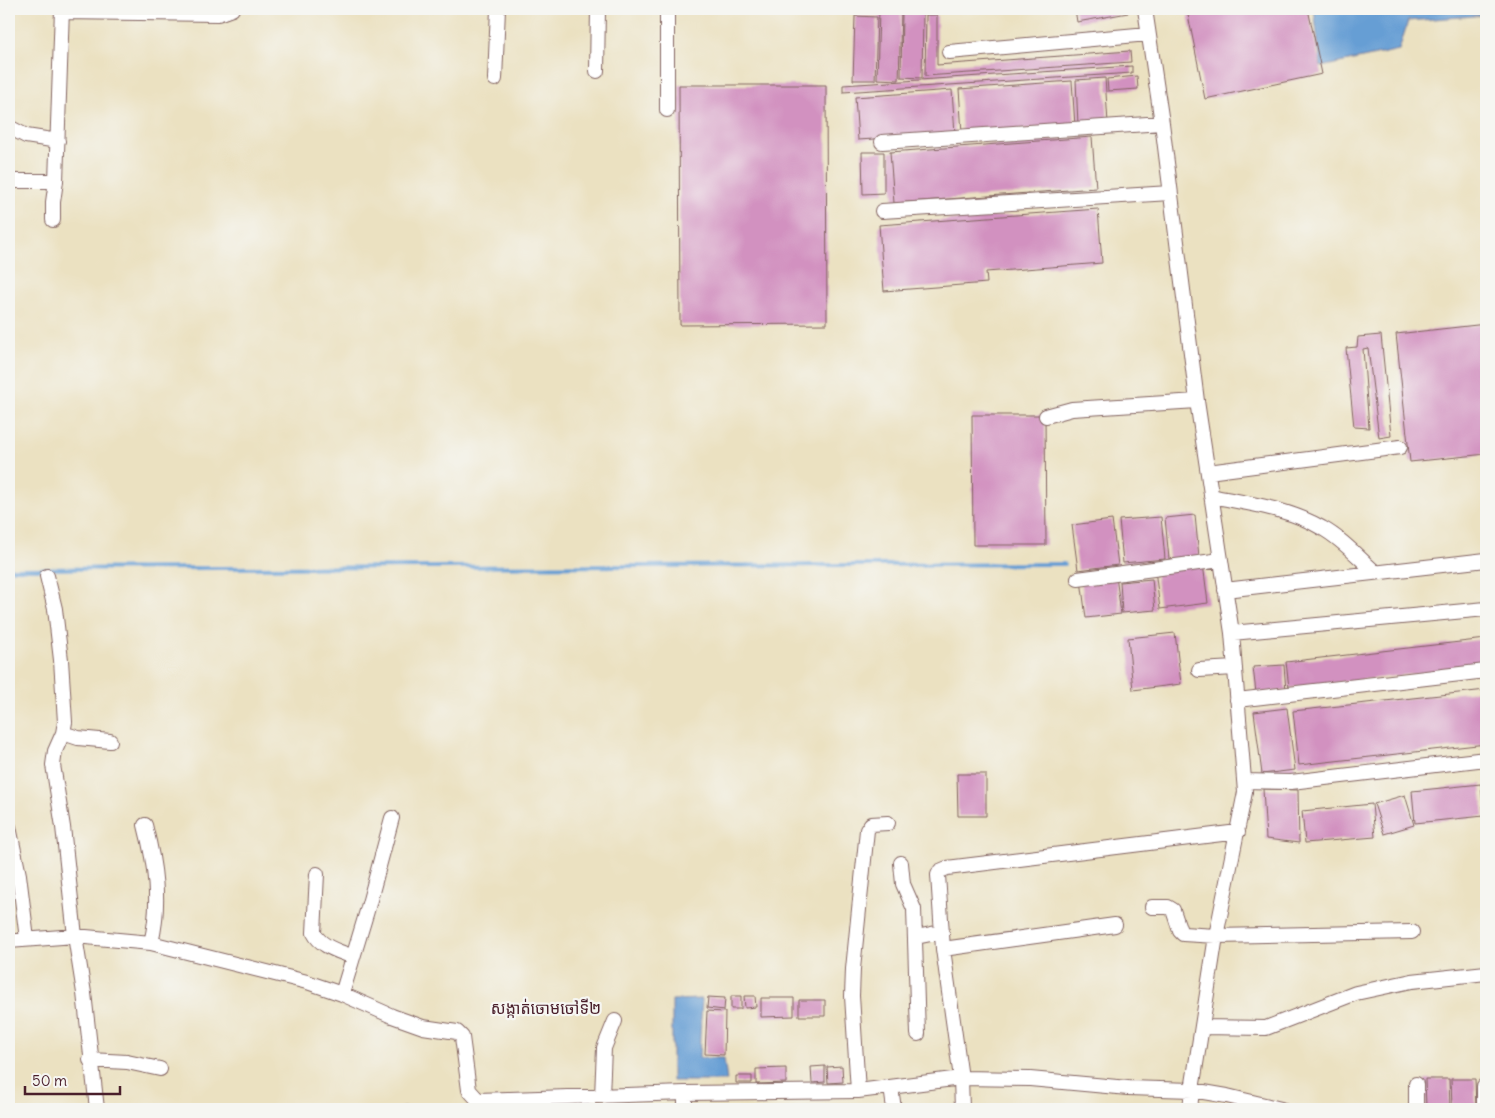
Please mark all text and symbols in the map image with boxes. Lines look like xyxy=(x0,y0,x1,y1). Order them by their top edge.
district label: សង្កាត់ចោមចៅទី២ xyxy=(491,998,601,1018)
scale bar xyxy=(25,1063,120,1095)
text: 50 m xyxy=(32,1071,67,1090)

